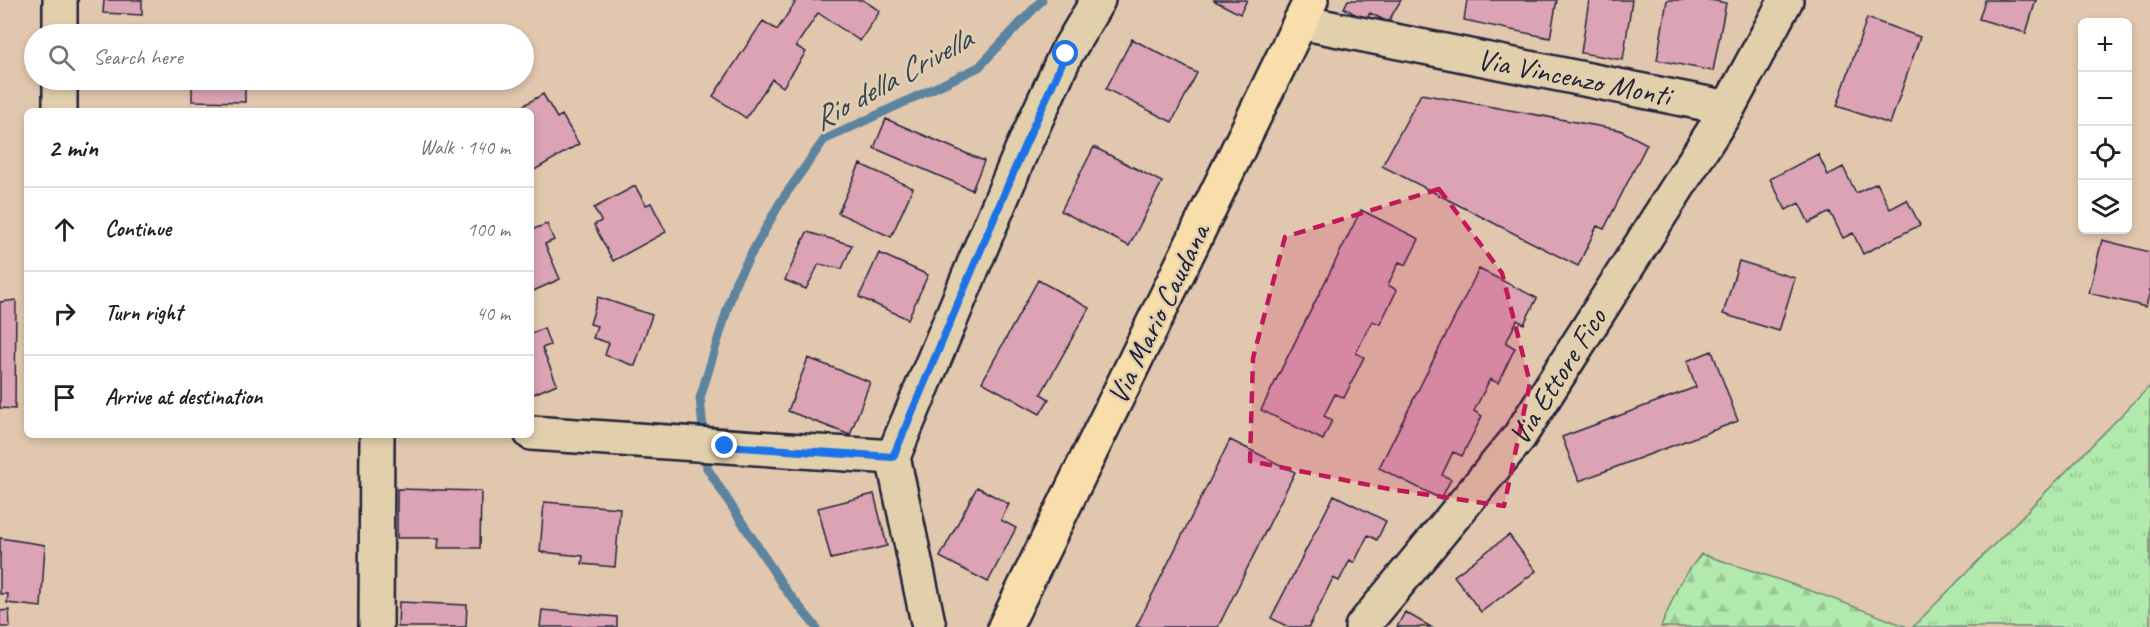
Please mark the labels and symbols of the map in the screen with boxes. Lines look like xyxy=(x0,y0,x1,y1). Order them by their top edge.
water label: Rio della Crivella xyxy=(805,17,982,140)
route start xyxy=(1052,40,1078,66)
street label: Via Vincenzo Monti xyxy=(1474,40,1677,115)
street label: Via Mario Caudana xyxy=(1098,215,1219,410)
street label: Via Ettore Fico xyxy=(1500,300,1616,452)
route end xyxy=(711,432,737,458)

